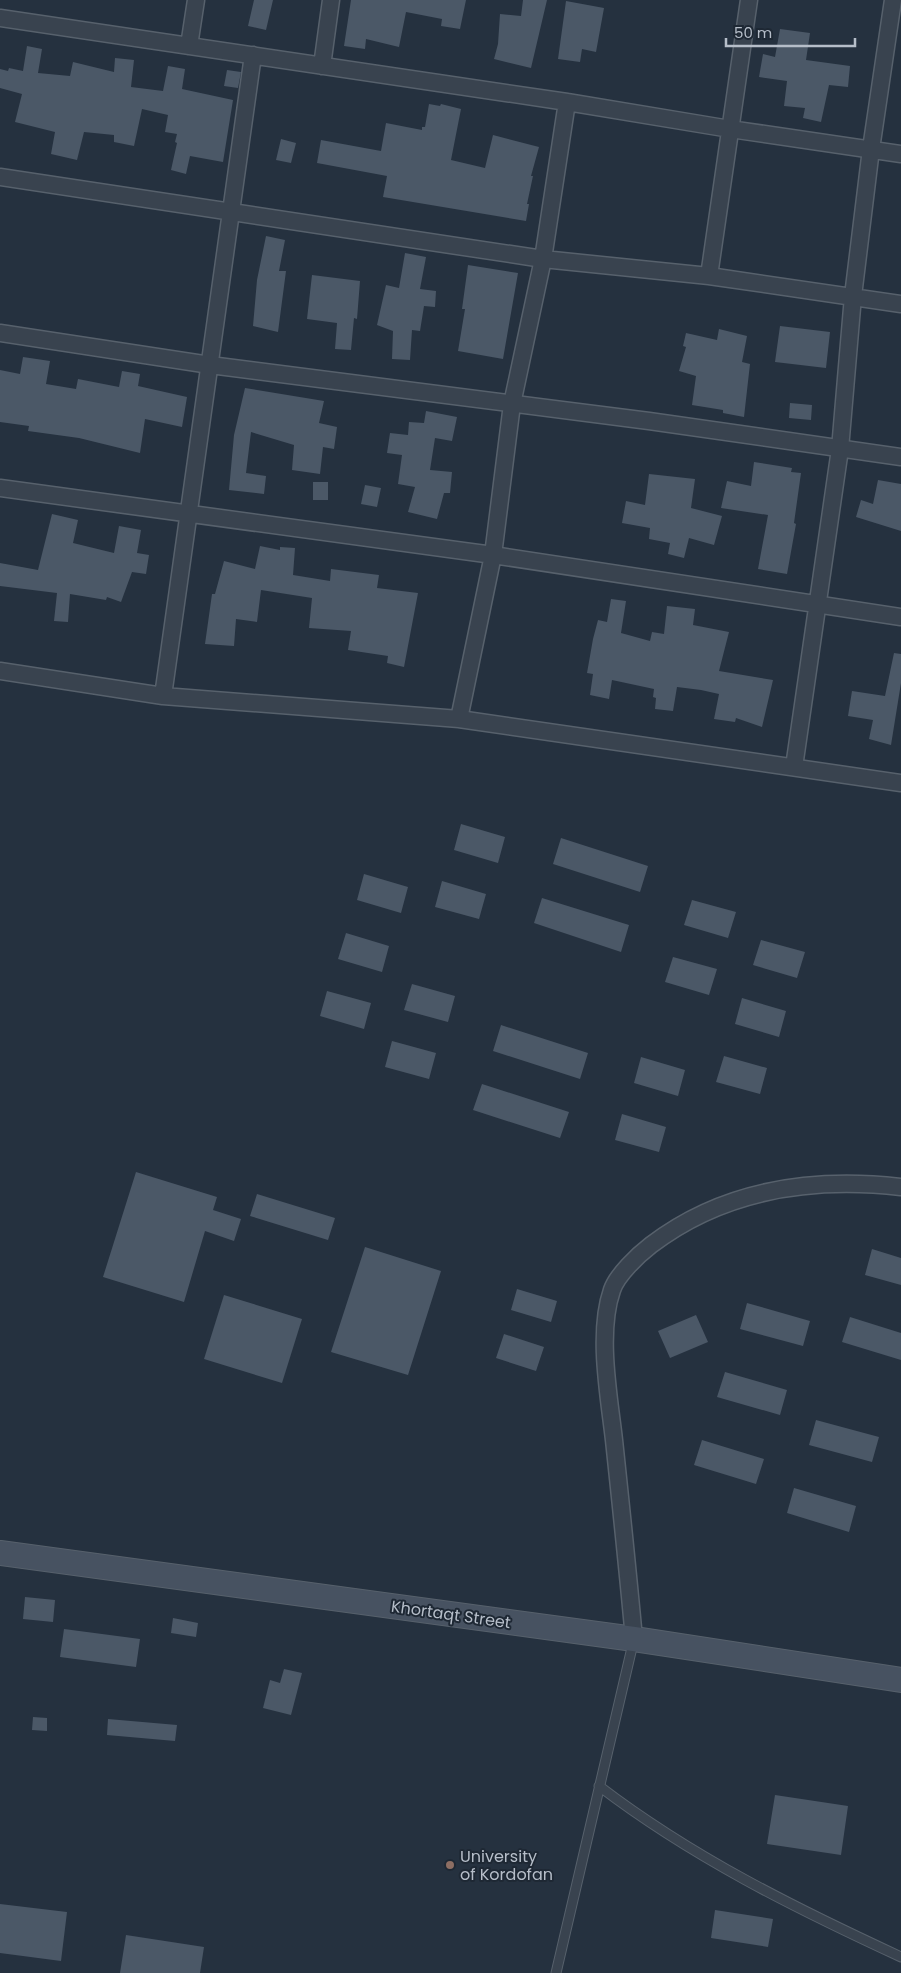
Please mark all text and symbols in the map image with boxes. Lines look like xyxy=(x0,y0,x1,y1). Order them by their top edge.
scale bar xyxy=(726,15,855,47)
text: 50 m xyxy=(734,22,772,43)
street label: Khortaqt Street xyxy=(390,1595,512,1634)
place label: University of Kordofan xyxy=(460,1845,553,1886)
marker: University of Kordofan xyxy=(444,1859,456,1871)

